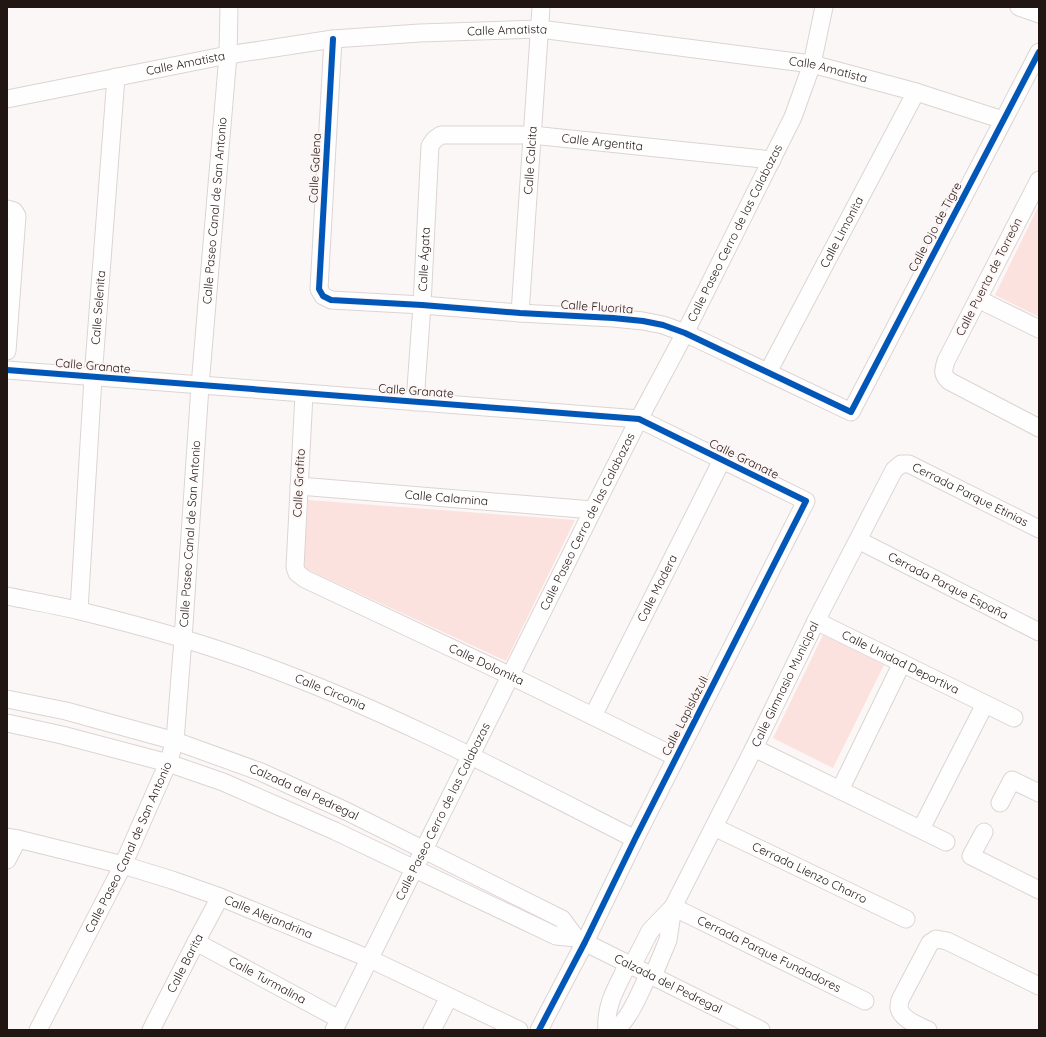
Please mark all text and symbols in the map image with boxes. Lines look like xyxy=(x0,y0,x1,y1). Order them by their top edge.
street label: Calle Amatista xyxy=(467,21,548,38)
street label: Calle Amatista xyxy=(145,48,226,78)
street label: Calle Amatista xyxy=(788,53,869,86)
street label: Calle Paseo Canal de San Antonio xyxy=(199,117,230,305)
street label: Calle Calcita xyxy=(520,126,540,195)
street label: Calle Argentita xyxy=(561,130,644,154)
street label: Calle Galena xyxy=(305,133,324,203)
street label: Calle Paseo Cerro de las Calabazas xyxy=(684,141,785,324)
street label: Calle Ojo de Tigre xyxy=(905,179,965,274)
street label: Calle Limonita xyxy=(816,194,866,270)
street label: Calle Puerta de Torreón xyxy=(952,215,1025,338)
street label: Calle Ágata xyxy=(415,227,433,292)
street label: Calle Selenita xyxy=(88,270,108,345)
street label: Calle Fluorita xyxy=(560,296,634,317)
street label: Calle Granate xyxy=(55,355,132,376)
street label: Calle Granate xyxy=(378,380,455,401)
street label: Calle Paseo Cerro de las Calabazas xyxy=(536,430,638,613)
street label: Calle Granate xyxy=(707,435,782,482)
street label: Calle Paseo Canal de San Antonio xyxy=(176,440,203,628)
street label: Calle Grafito xyxy=(289,448,308,518)
street label: Cerrada Parque Etinias xyxy=(910,459,1031,530)
street label: Calle Calamina xyxy=(404,487,489,508)
street label: Cerrada Parque España xyxy=(886,548,1011,622)
street label: Calle Madera xyxy=(634,552,680,624)
street label: Calle Gimnasio Municipal xyxy=(748,619,822,749)
street label: Calle Unidad Deportiva xyxy=(840,627,962,697)
street label: Calle Dolomita xyxy=(447,640,527,688)
street label: Calle Circonia xyxy=(293,670,368,713)
street label: Calle Lapislázuli xyxy=(658,673,711,758)
street label: Calle Paseo Cerro de las Calabazas xyxy=(392,720,493,903)
street label: Calle Paseo Canal de San Antonio xyxy=(81,759,175,935)
street label: Calzada del Pedregal xyxy=(247,760,361,823)
street label: Cerrada Lienzo Charro xyxy=(750,838,870,906)
street label: Calle Alejandrina xyxy=(222,892,315,941)
street label: Cerrada Parque Fundadores xyxy=(695,912,844,995)
street label: Calle Barita xyxy=(163,931,206,995)
street label: Calzada del Pedregal xyxy=(612,950,725,1016)
street label: Calle Turmalina xyxy=(226,953,309,1007)

